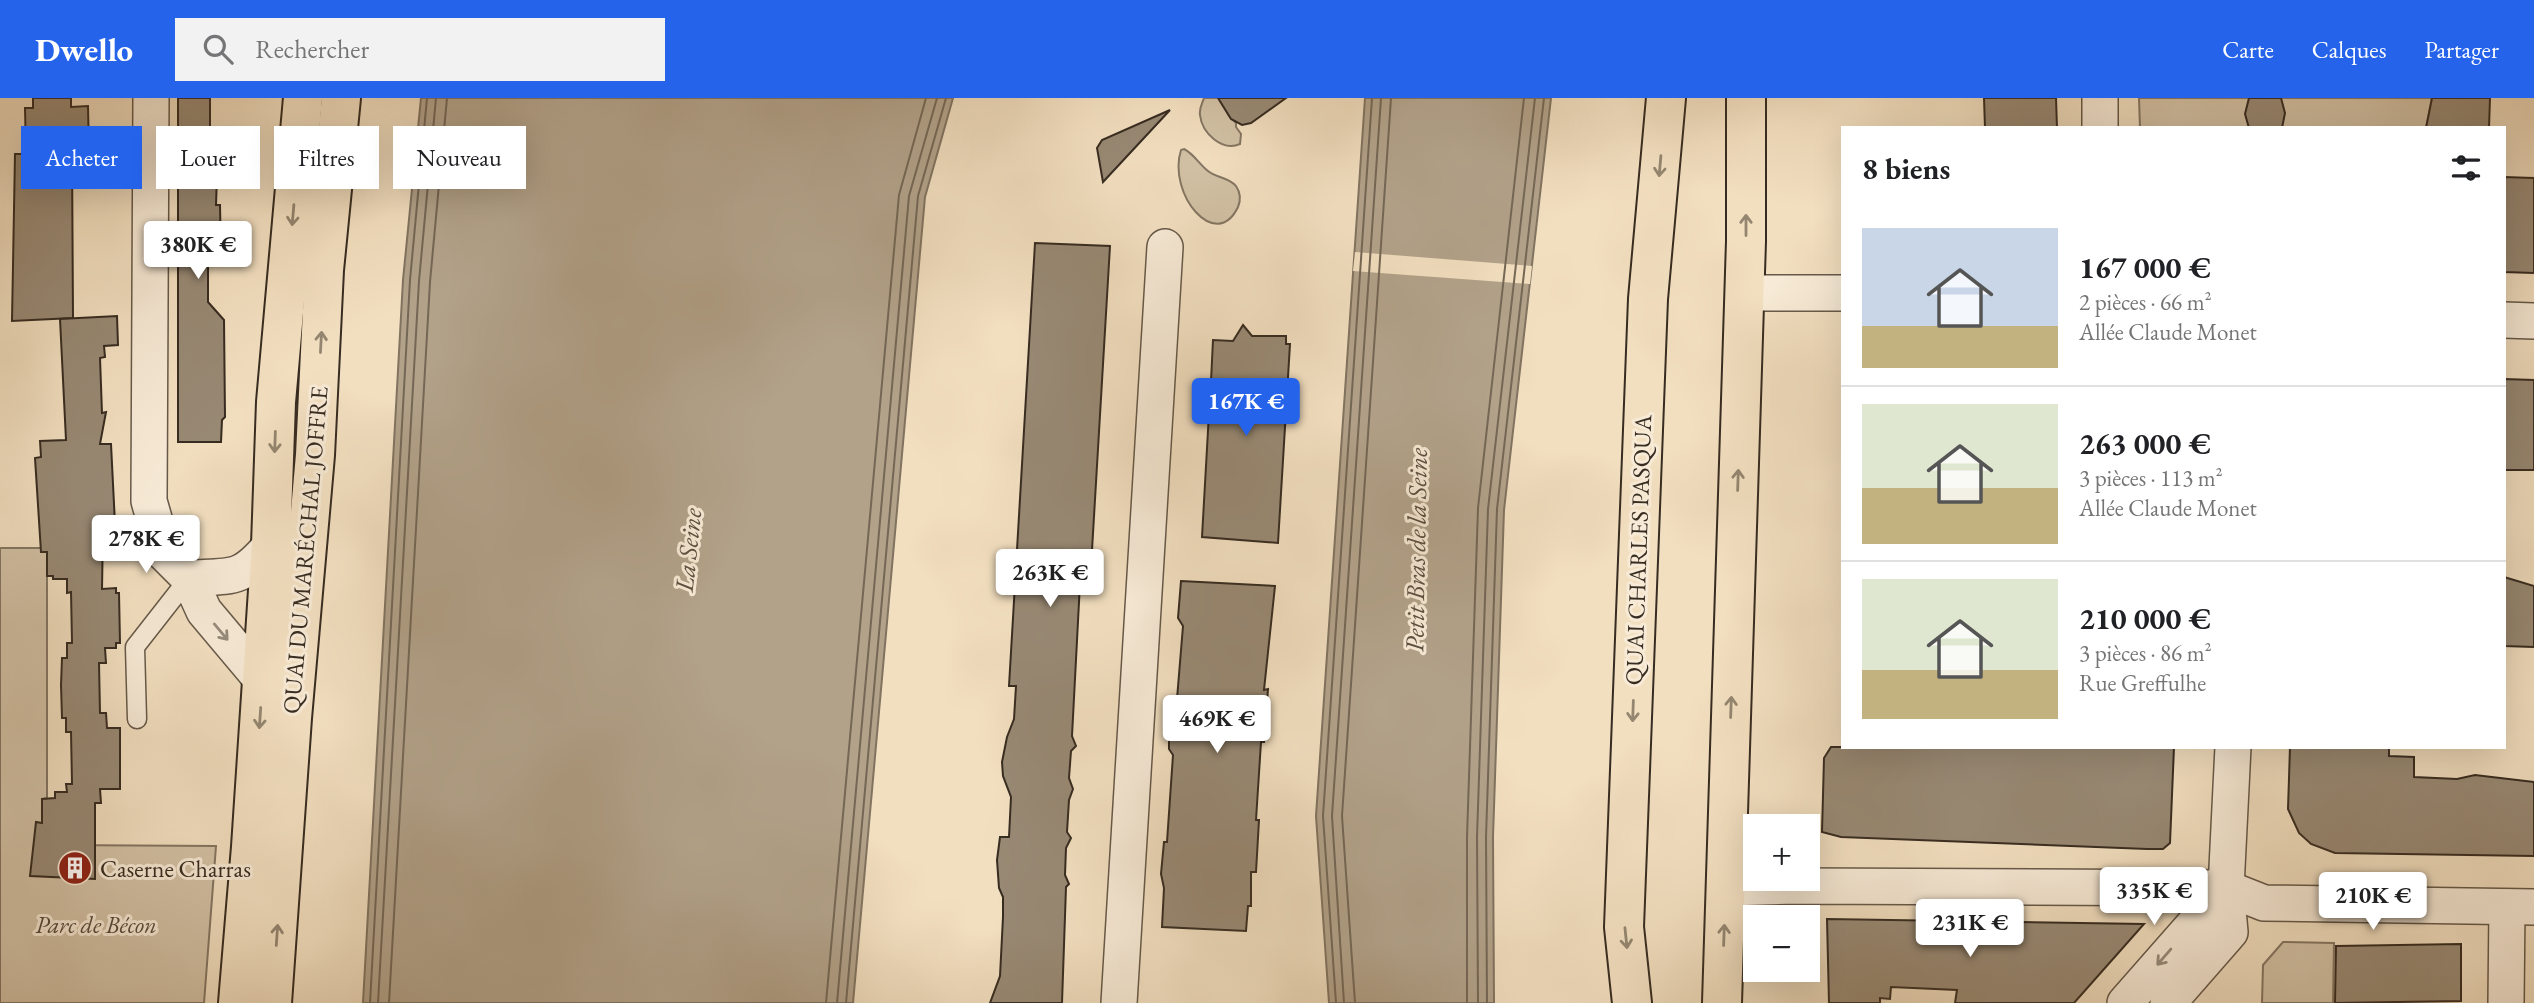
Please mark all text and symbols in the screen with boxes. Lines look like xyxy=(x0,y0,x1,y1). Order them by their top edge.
search box xyxy=(175,18,665,81)
text: Dwello xyxy=(35,28,133,71)
icon: search xyxy=(199,30,237,68)
text: Rechercher xyxy=(255,32,369,66)
text: Carte xyxy=(2222,34,2274,65)
text: Calques xyxy=(2312,34,2386,65)
text: Partager xyxy=(2424,34,2499,65)
chip: Acheter xyxy=(21,126,142,189)
chip: Louer xyxy=(156,126,260,189)
chip: Filtres xyxy=(274,126,379,189)
chip: Nouveau xyxy=(393,126,526,189)
text: 8 biens xyxy=(1862,149,1950,188)
icon: filters xyxy=(2447,149,2485,187)
one-way arrow xyxy=(1653,154,1666,177)
one-way arrow xyxy=(286,203,299,226)
one-way arrow xyxy=(1739,213,1753,236)
pin: 380K € xyxy=(141,222,255,281)
text: 380K € xyxy=(160,229,236,259)
text: 167 000 € xyxy=(2079,248,2211,287)
icon: home xyxy=(1918,256,2002,340)
text: 2 pièces · 66 m² xyxy=(2079,287,2212,317)
text: Allée Claude Monet xyxy=(2079,317,2257,347)
one-way arrow xyxy=(314,330,327,353)
pin: 167K € xyxy=(1189,378,1303,438)
street label: QUAI DU MARÉCHAL JOFFRE xyxy=(275,385,335,715)
text: 167K € xyxy=(1208,386,1284,416)
street label: QUAI CHARLES PASQUA xyxy=(1618,414,1658,686)
text: 263 000 € xyxy=(2079,424,2211,463)
one-way arrow xyxy=(268,430,281,453)
icon: home xyxy=(1918,432,2002,516)
water label: Petit Bras de la Seine xyxy=(1397,447,1435,652)
text: 3 pièces · 113 m² xyxy=(2079,463,2223,493)
one-way arrow xyxy=(1731,469,1745,492)
text: Allée Claude Monet xyxy=(2079,493,2257,523)
water label: La Seine xyxy=(667,505,709,595)
pin: 278K € xyxy=(89,516,203,575)
text: 278K € xyxy=(108,523,184,553)
pin: 263K € xyxy=(993,550,1107,609)
text: 263K € xyxy=(1012,557,1088,587)
text: 210 000 € xyxy=(2079,599,2211,638)
icon: home xyxy=(1918,607,2002,691)
one-way arrow xyxy=(213,622,229,640)
text: 3 pièces · 86 m² xyxy=(2079,638,2212,668)
text: Rue Greffulhe xyxy=(2079,668,2206,698)
pin: 469K € xyxy=(1160,696,1274,755)
one-way arrow xyxy=(1725,696,1738,719)
one-way arrow xyxy=(1626,699,1639,722)
text: 469K € xyxy=(1179,703,1255,733)
one-way arrow xyxy=(253,706,266,728)
map controls xyxy=(1743,814,1820,982)
button: + xyxy=(1743,814,1820,891)
building icon: Caserne Charras xyxy=(56,849,94,887)
place label: Caserne Charras xyxy=(100,853,251,884)
pin: 335K € xyxy=(2097,868,2211,927)
pin: 210K € xyxy=(2316,872,2430,932)
text: 335K € xyxy=(2116,875,2192,905)
text: 210K € xyxy=(2335,880,2411,910)
pin: 231K € xyxy=(1913,900,2027,959)
button: − xyxy=(1743,905,1820,982)
text: 231K € xyxy=(1932,907,2008,937)
park label: Parc de Bécon xyxy=(35,909,157,940)
one-way arrow xyxy=(271,924,284,947)
one-way arrow xyxy=(1718,924,1731,947)
one-way arrow xyxy=(1619,927,1632,949)
one-way arrow xyxy=(2156,948,2172,966)

